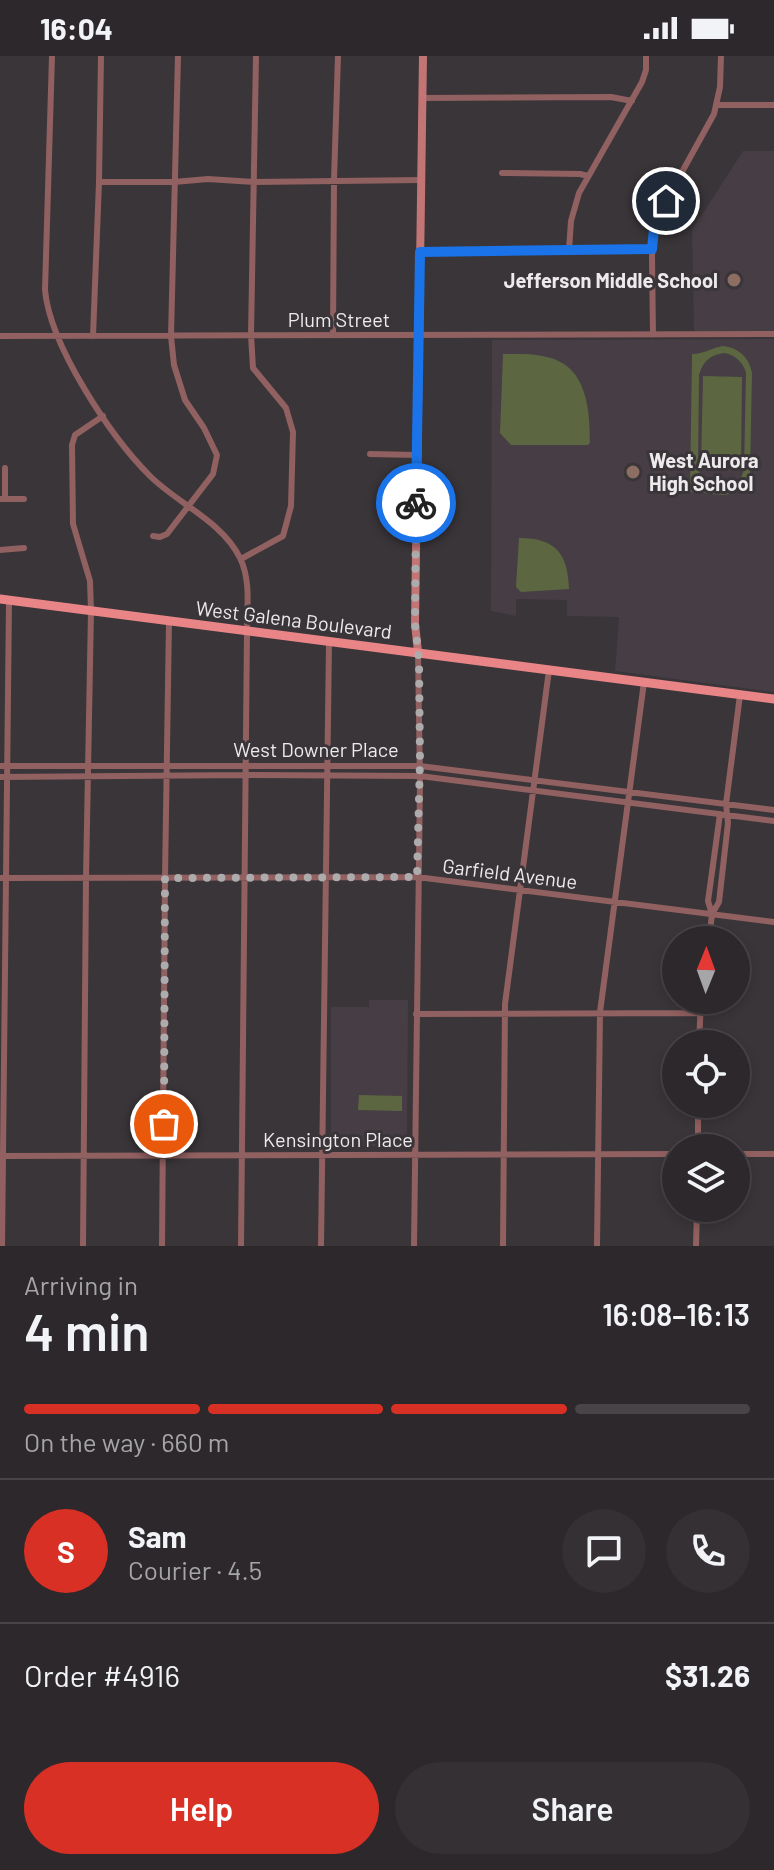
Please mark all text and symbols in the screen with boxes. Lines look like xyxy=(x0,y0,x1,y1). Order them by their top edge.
text: 16:04 xyxy=(40,10,113,46)
pin xyxy=(632,167,700,235)
icon: home xyxy=(644,179,688,223)
place label: Jefferson Middle School xyxy=(504,268,718,292)
marker: Jefferson Middle School xyxy=(725,271,743,289)
street label: Plum Street xyxy=(288,307,390,331)
place label: West Aurora High School xyxy=(649,448,759,495)
courier xyxy=(376,463,456,543)
marker: West Aurora High School xyxy=(624,463,642,481)
icon: bike xyxy=(394,481,438,525)
street label: West Galena Boulevard xyxy=(195,595,393,643)
street label: West Downer Place xyxy=(233,737,399,761)
street label: Garfield Avenue xyxy=(441,853,579,893)
north arrow xyxy=(662,926,750,1014)
map controls xyxy=(662,926,750,1222)
button: locate xyxy=(662,1030,750,1118)
pin xyxy=(130,1090,198,1158)
icon: bag xyxy=(142,1102,186,1146)
street label: Kensington Place xyxy=(263,1127,413,1151)
button: layers xyxy=(662,1134,750,1222)
text: Arriving in xyxy=(24,1269,138,1300)
text: 16:08–16:13 xyxy=(602,1296,750,1332)
text: 4 min xyxy=(24,1299,149,1361)
text: On the way · 660 m xyxy=(24,1426,229,1457)
button: chat xyxy=(562,1509,646,1593)
button: phone xyxy=(666,1509,750,1593)
text: Sam xyxy=(128,1518,187,1554)
text: S xyxy=(57,1533,75,1569)
text: Courier · 4.5 xyxy=(128,1554,262,1585)
text: Order #4916 xyxy=(24,1657,180,1693)
text: $31.26 xyxy=(665,1657,750,1693)
button: Help xyxy=(24,1762,379,1854)
button: Share xyxy=(395,1762,750,1854)

